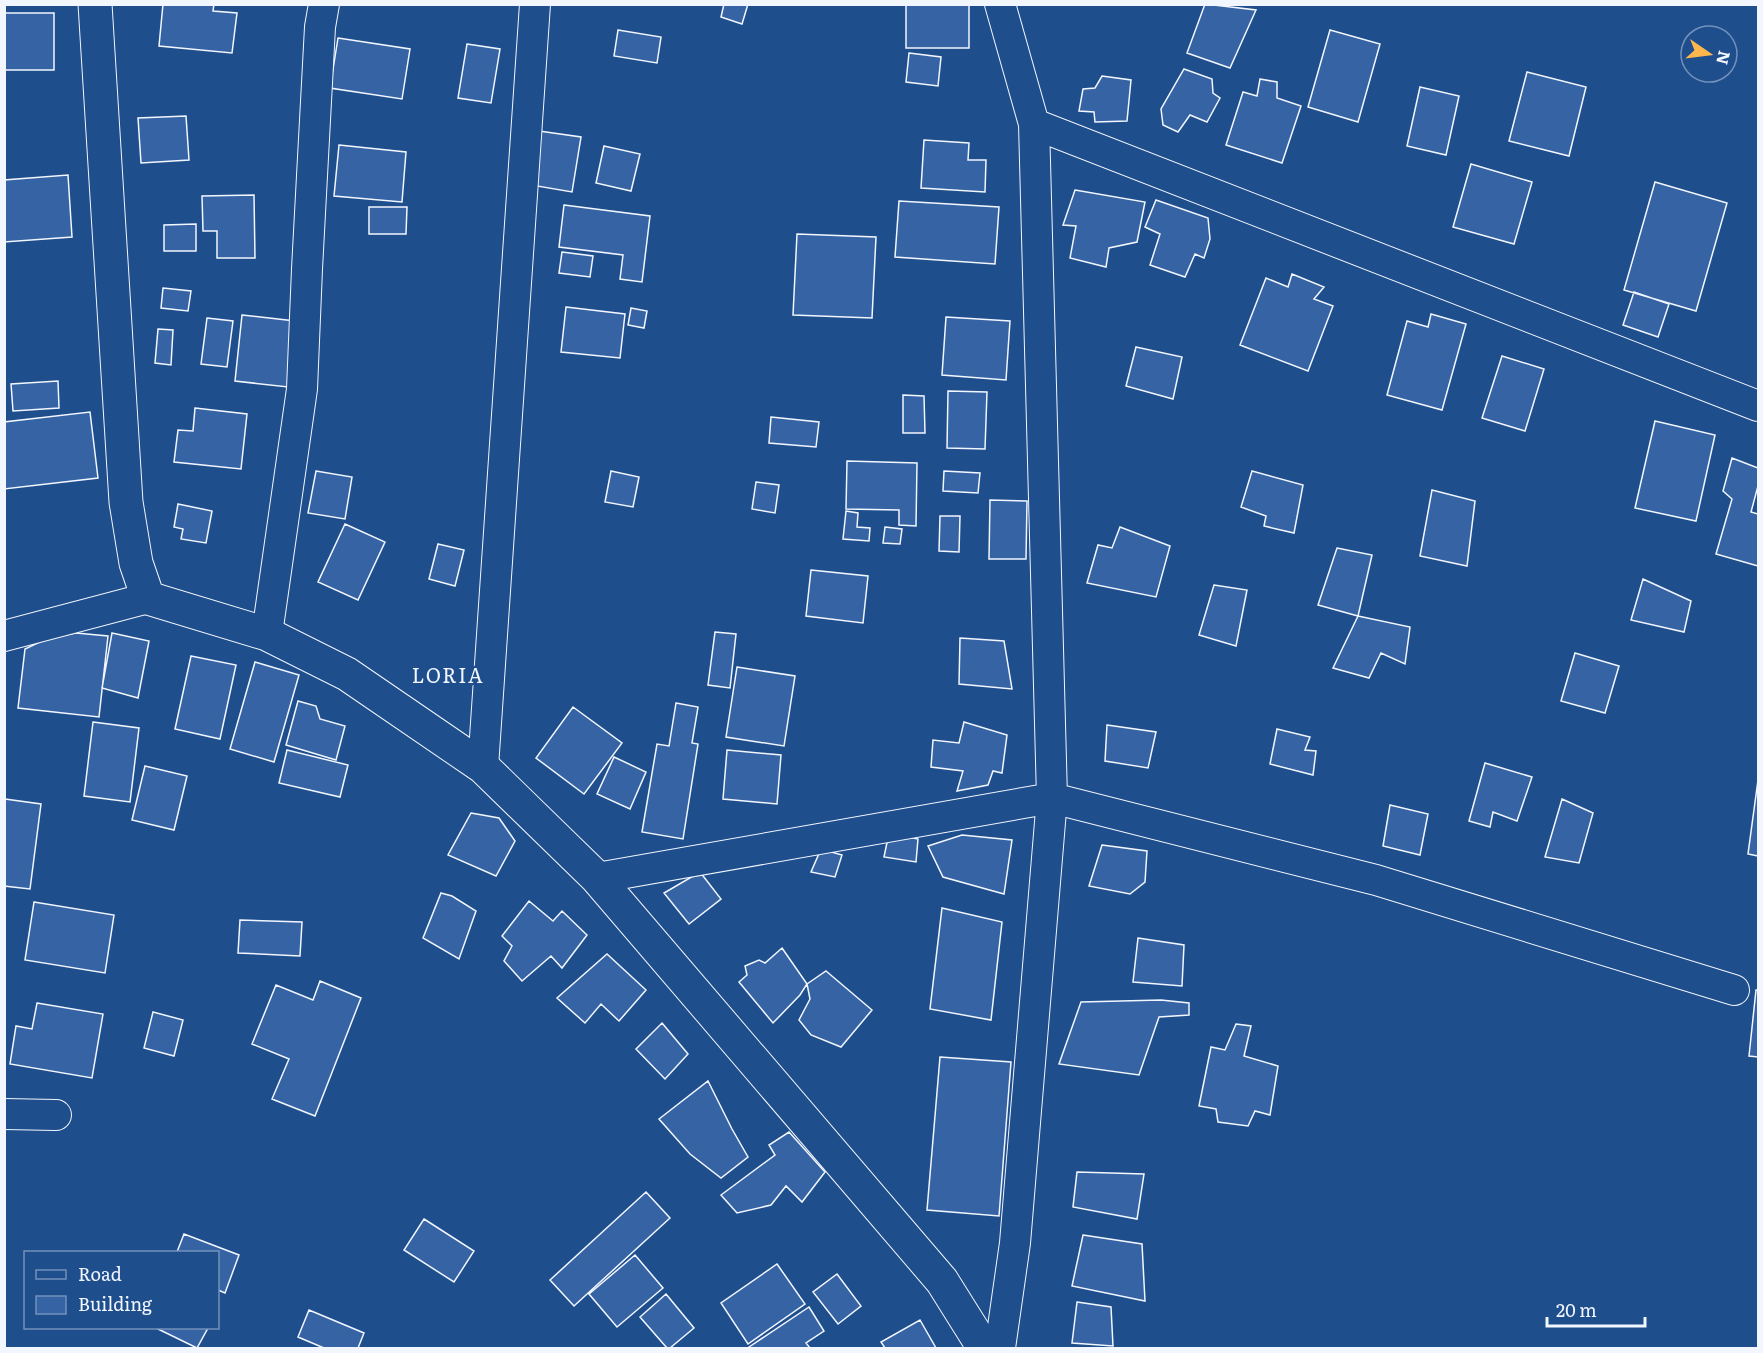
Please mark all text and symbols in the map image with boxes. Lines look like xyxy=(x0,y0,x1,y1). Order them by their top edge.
north arrow xyxy=(1679,24,1739,84)
text: N xyxy=(1711,48,1738,67)
district label: LORIA xyxy=(412,659,484,689)
legend xyxy=(24,1251,219,1329)
text: Road xyxy=(78,1260,122,1287)
text: Building xyxy=(78,1290,153,1317)
scale bar xyxy=(1547,1290,1644,1328)
text: 20 m xyxy=(1556,1296,1597,1323)

